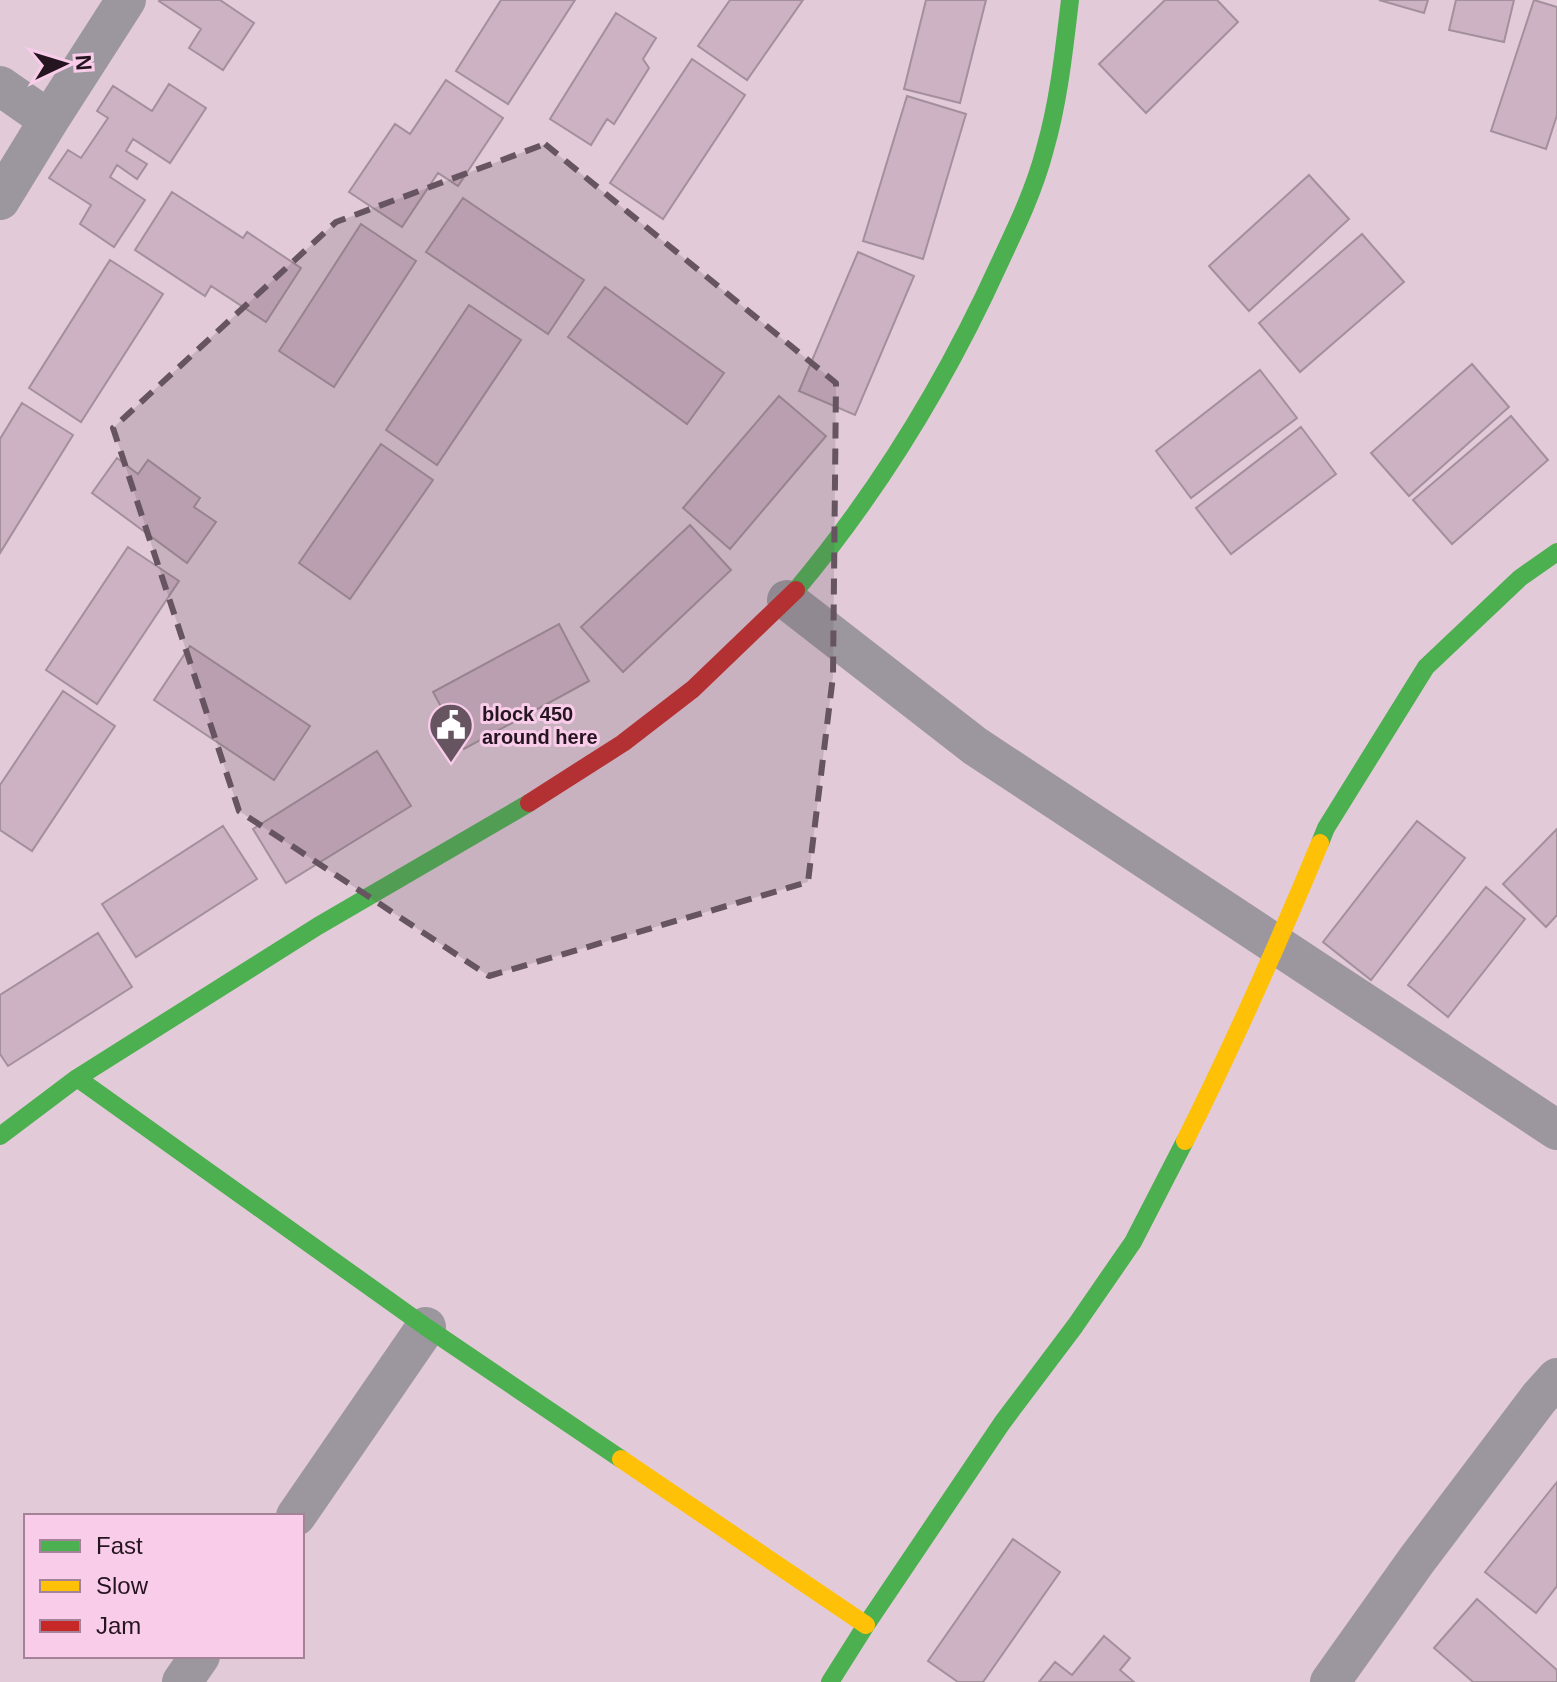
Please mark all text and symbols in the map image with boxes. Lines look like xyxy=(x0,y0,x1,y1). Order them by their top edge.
north arrow xyxy=(24,24,104,104)
text: N xyxy=(70,54,96,71)
public building icon: block 450 around here xyxy=(427,701,475,764)
place label: block 450 around here xyxy=(482,703,598,748)
legend xyxy=(24,1514,304,1658)
text: Fast xyxy=(96,1532,143,1559)
text: Slow xyxy=(96,1572,149,1599)
text: Jam xyxy=(96,1612,141,1639)

